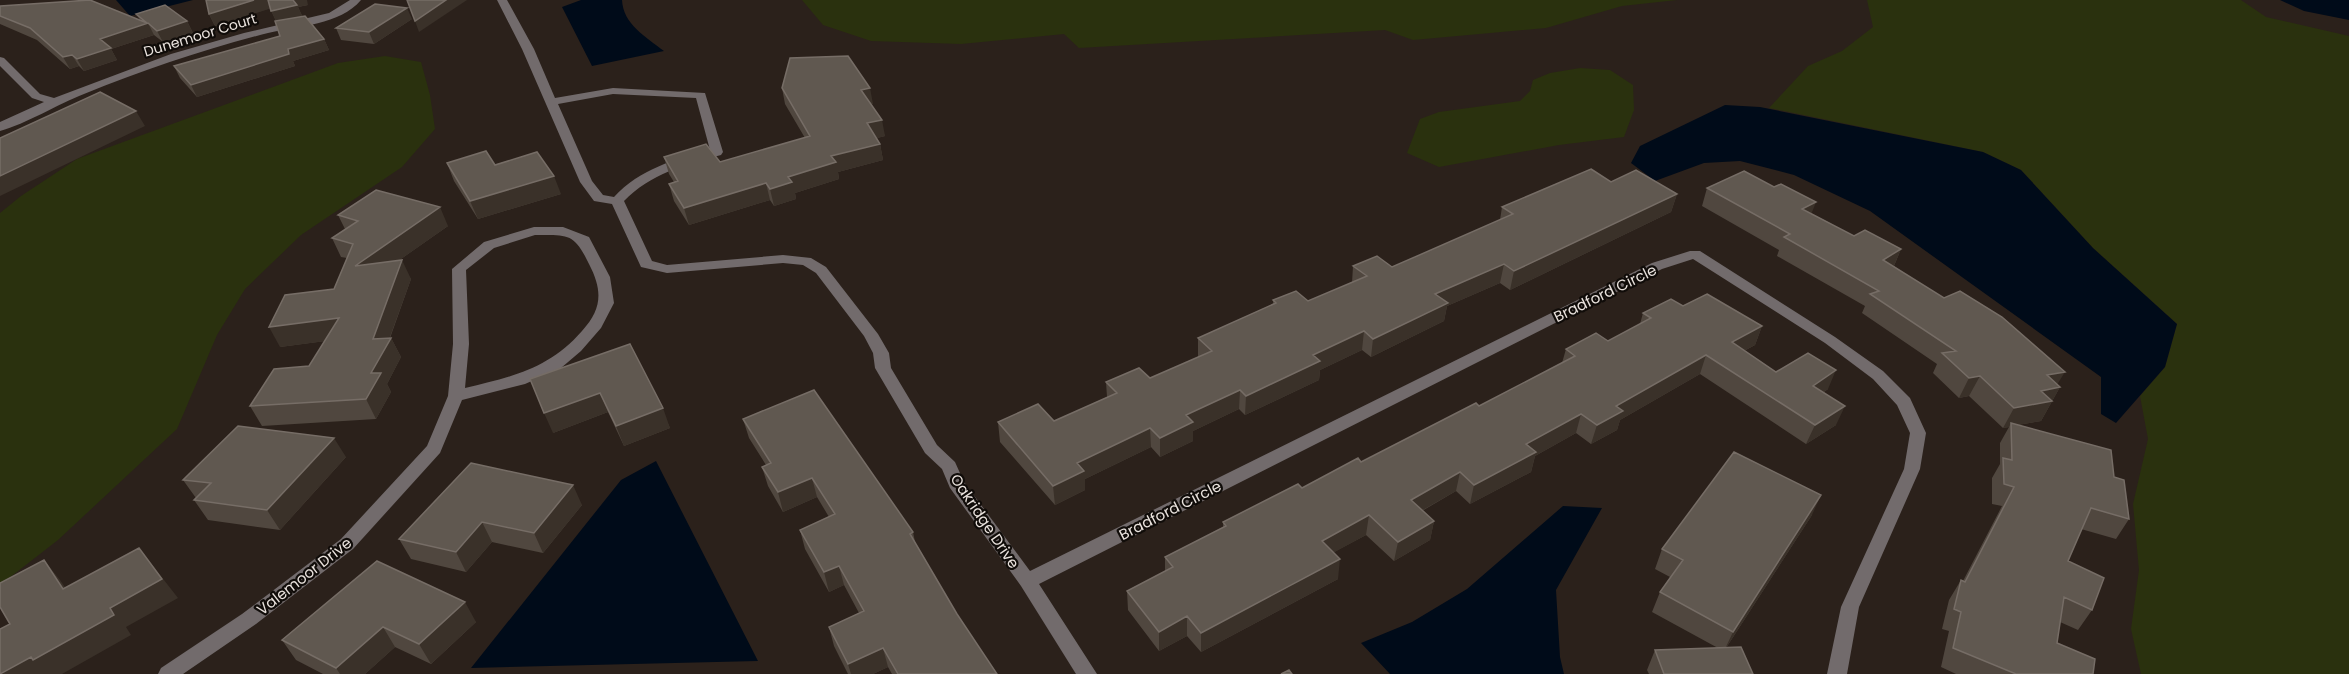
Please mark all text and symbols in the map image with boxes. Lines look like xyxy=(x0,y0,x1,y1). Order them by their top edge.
street label: Dunemoor Court xyxy=(141,8,259,62)
street label: Bradford Circle xyxy=(1550,259,1660,327)
street label: Oakridge Drive xyxy=(946,469,1024,573)
street label: Bradford Circle xyxy=(1115,475,1225,545)
street label: Valemoor Drive xyxy=(252,532,356,620)

